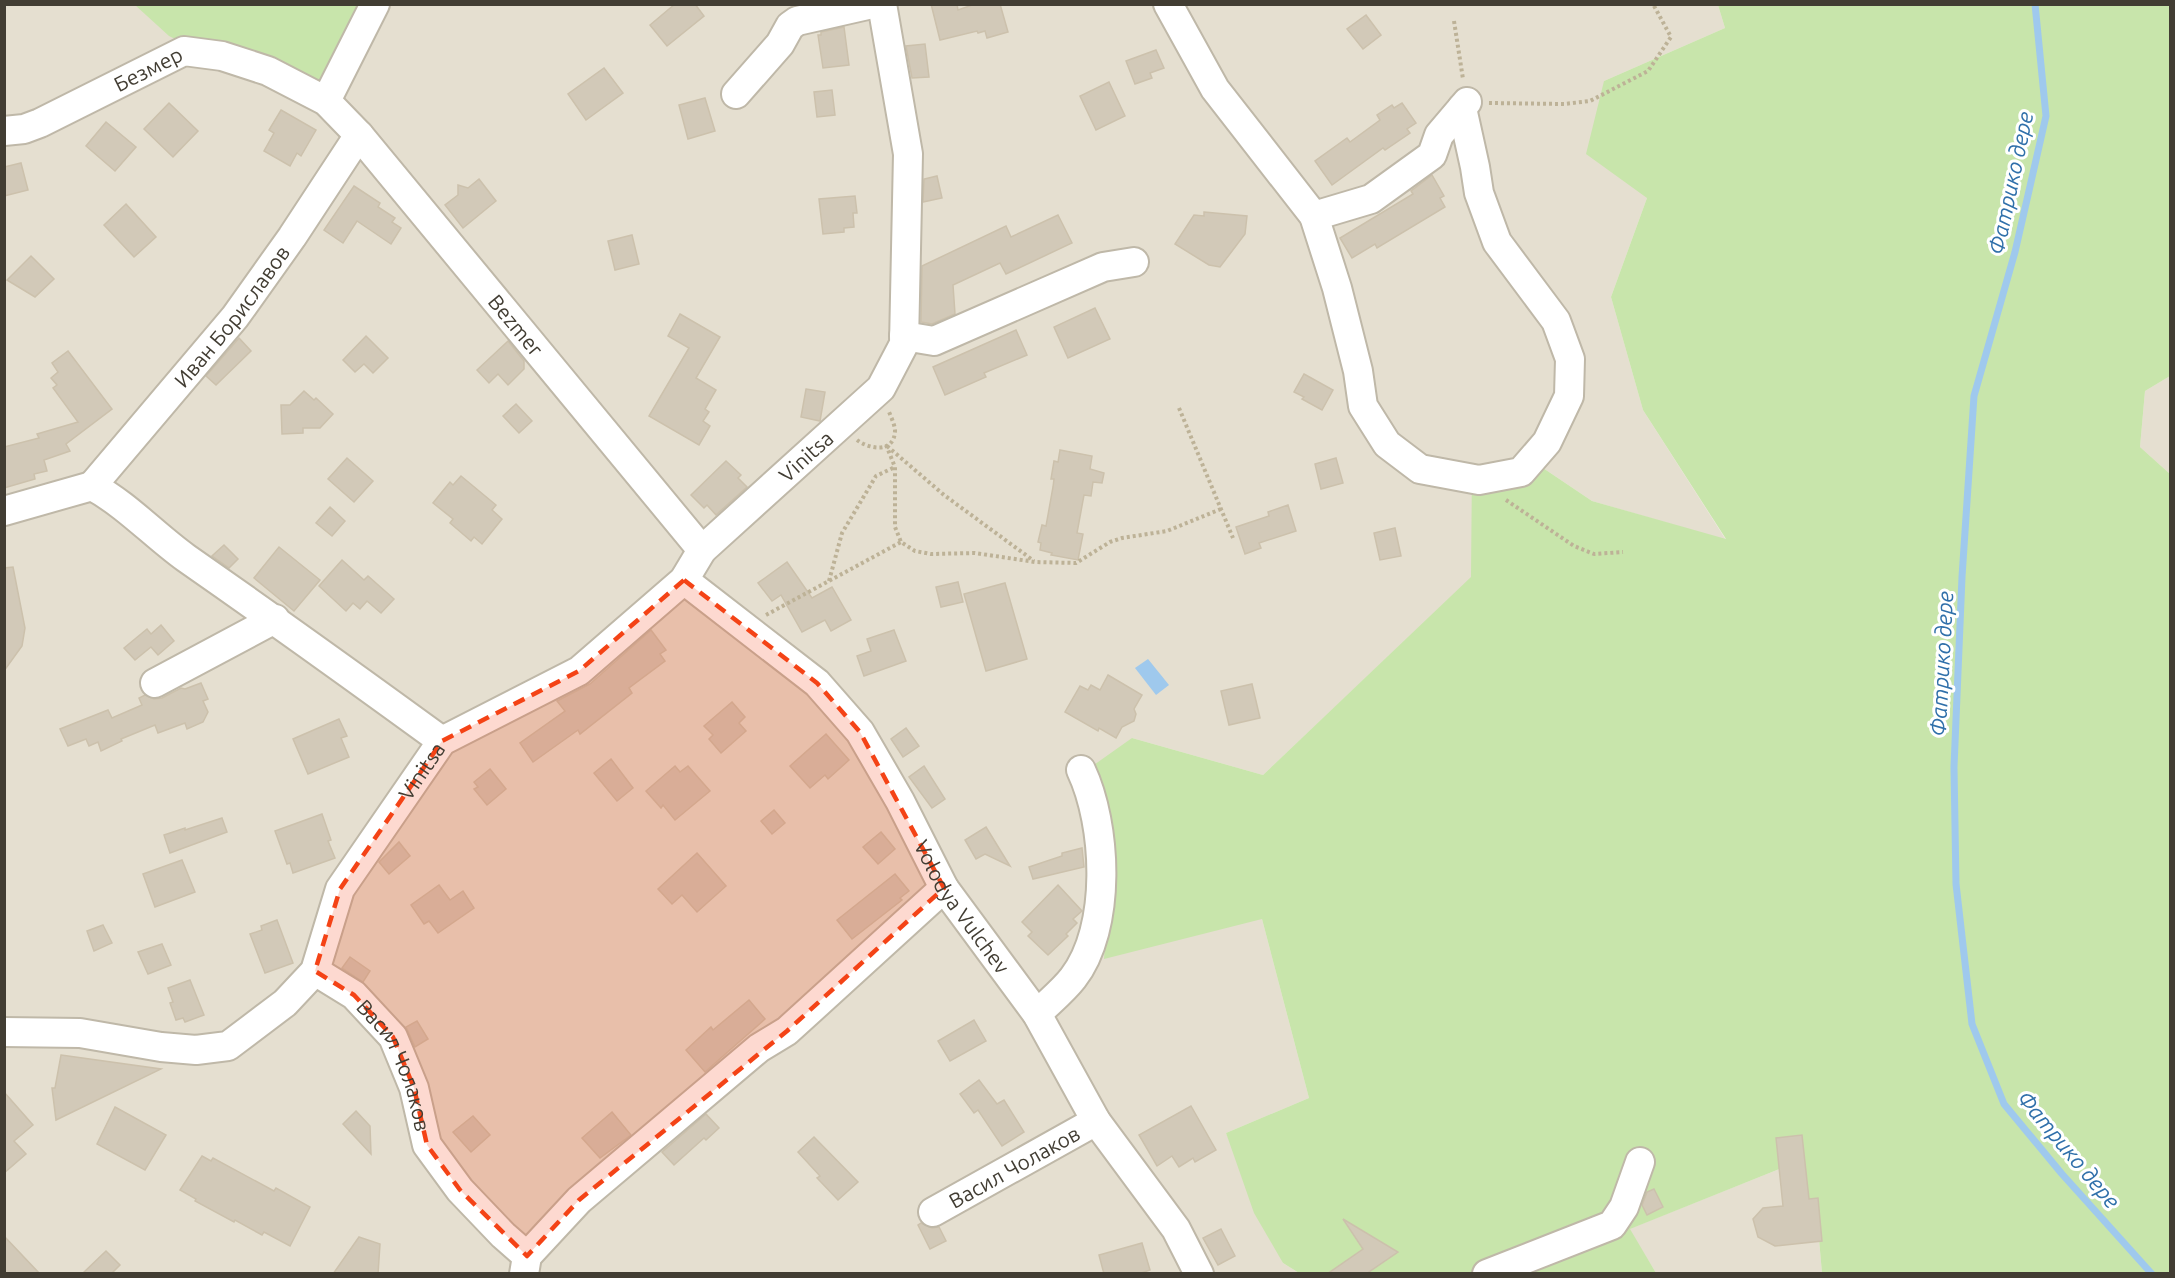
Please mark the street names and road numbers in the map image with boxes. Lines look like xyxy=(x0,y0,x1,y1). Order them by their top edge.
street label: Безмер xyxy=(110,42,186,96)
street label: Иван Бориславов xyxy=(169,241,294,392)
street label: Bezmer xyxy=(484,289,548,360)
street label: Vinitsa xyxy=(774,426,838,487)
street label: Vinitsa xyxy=(393,738,450,804)
street label: Volodya Vulchev xyxy=(910,836,1015,978)
street label: Васил Чолаков xyxy=(352,994,435,1133)
street label: Васил Чолаков xyxy=(945,1121,1084,1213)

